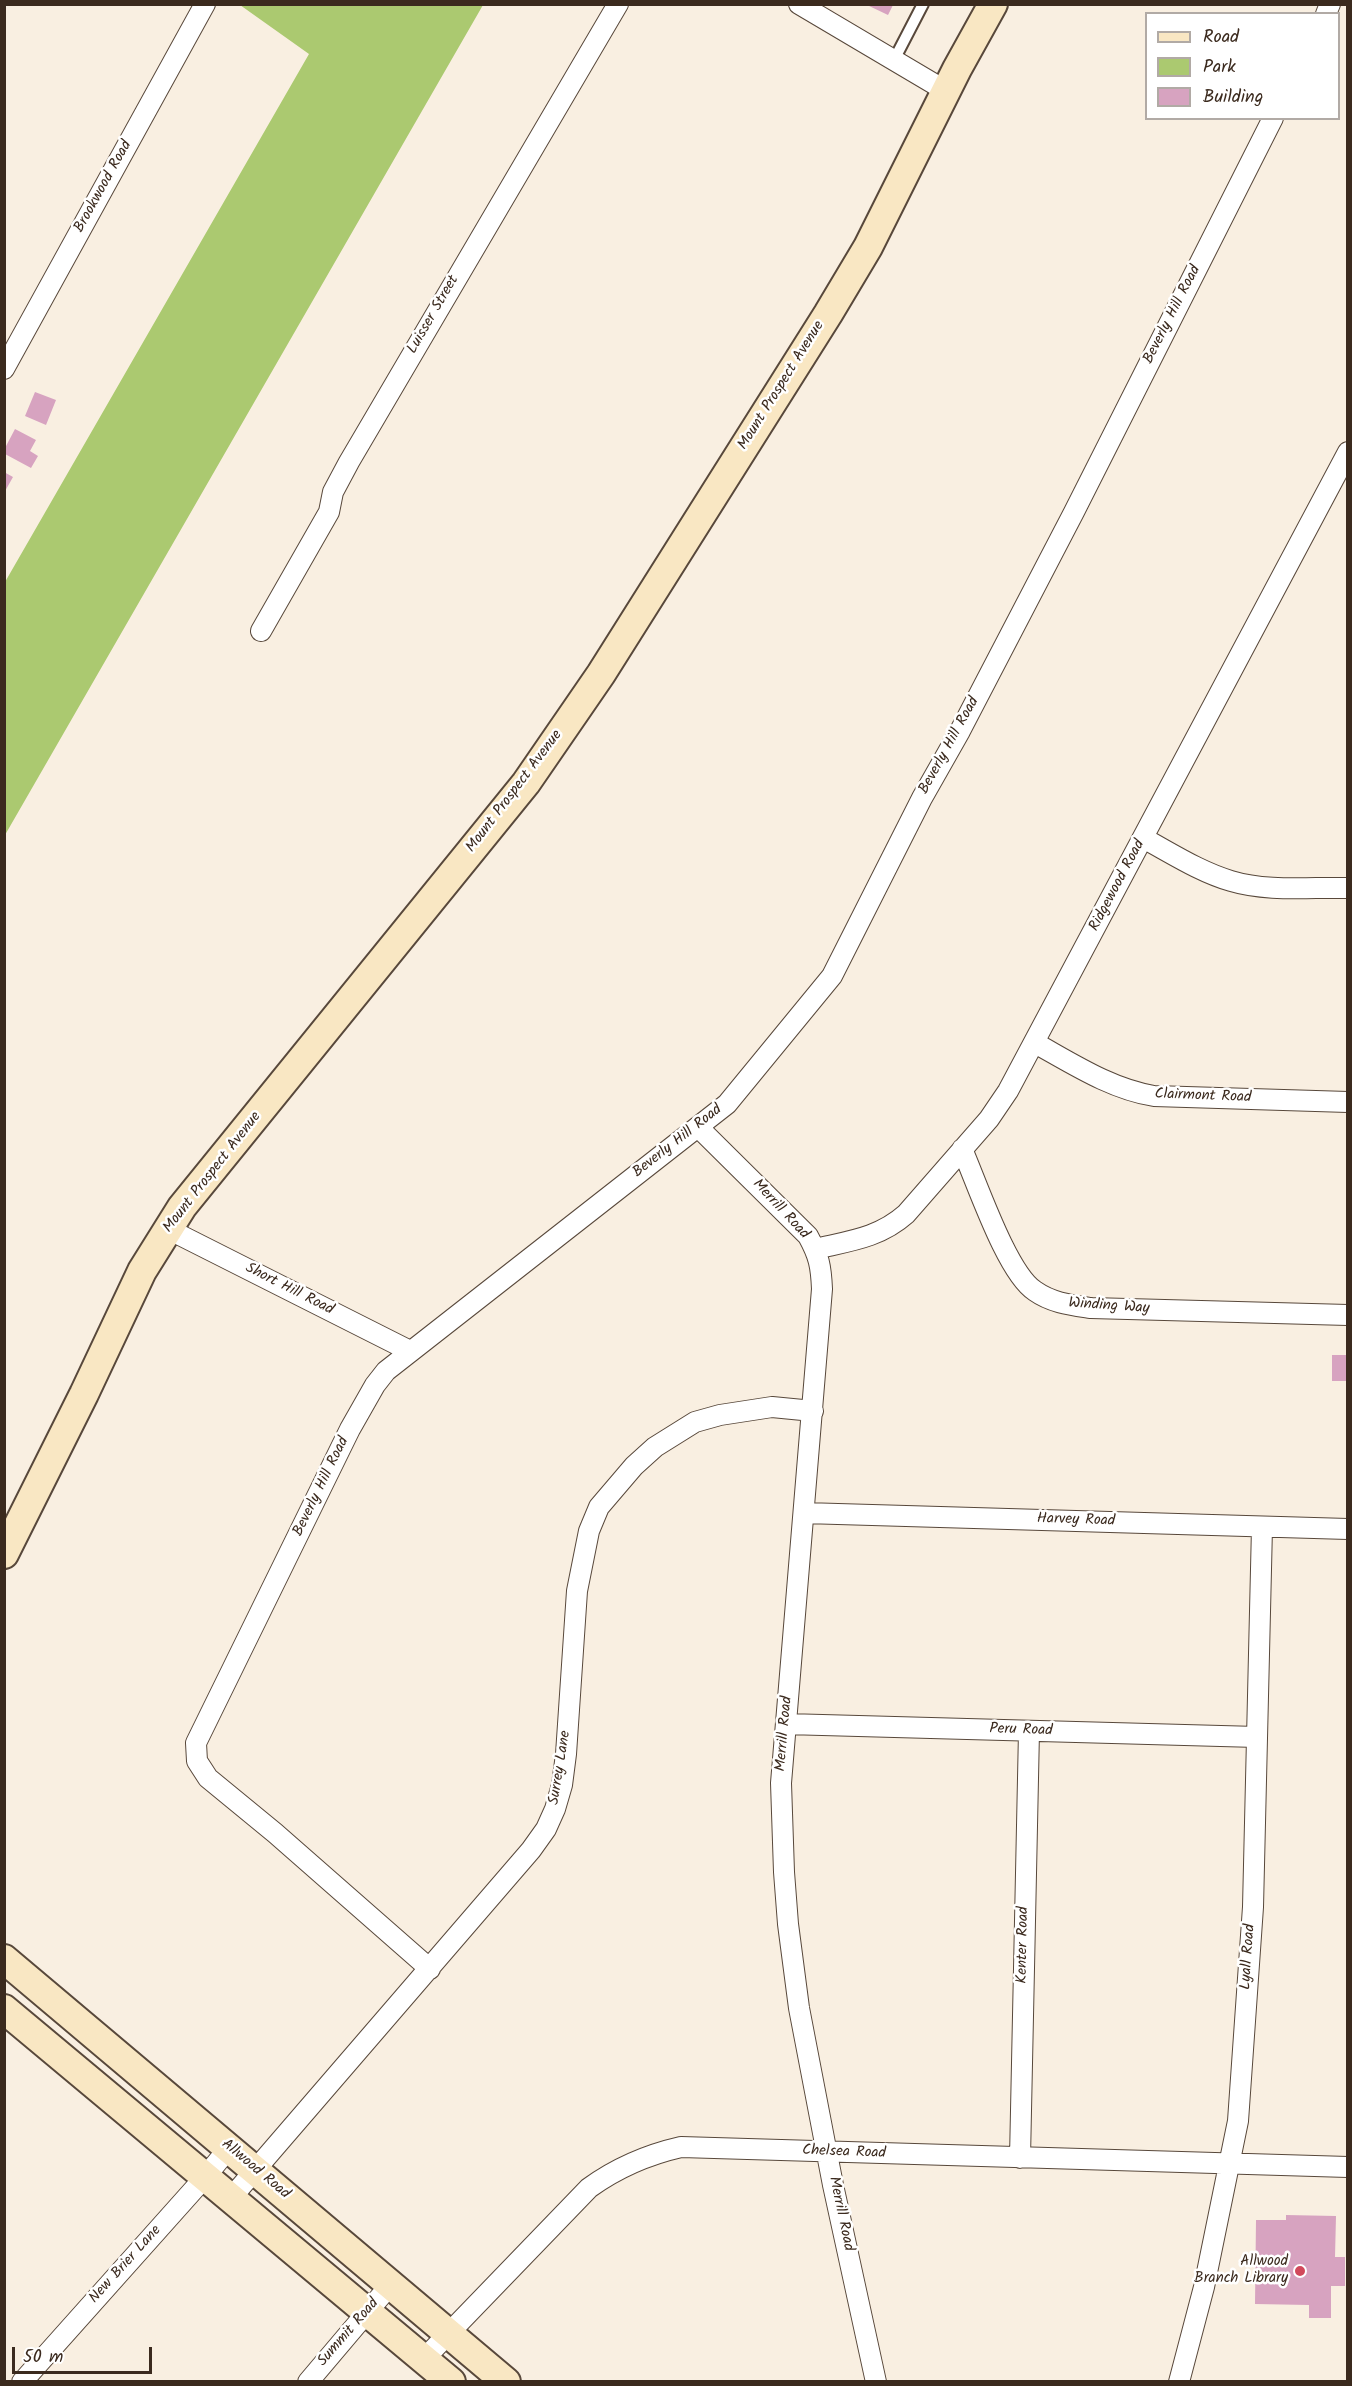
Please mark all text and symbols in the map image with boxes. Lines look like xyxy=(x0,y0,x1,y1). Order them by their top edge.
legend xyxy=(1145,12,1340,120)
text: Road xyxy=(1203,23,1239,52)
text: Park xyxy=(1203,53,1236,82)
text: Building xyxy=(1203,83,1263,112)
street label: Brookwood Road xyxy=(71,138,137,236)
street label: Beverly Hill Road xyxy=(1140,263,1206,367)
street label: Luisser Street xyxy=(404,273,464,357)
street label: Mount Prospect Avenue xyxy=(735,318,829,454)
street label: Beverly Hill Road xyxy=(916,694,984,798)
street label: Mount Prospect Avenue xyxy=(463,727,567,857)
street label: Ridgewood Road xyxy=(1086,837,1150,935)
street label: Clairmont Road xyxy=(1154,1086,1252,1108)
street label: Beverly Hill Road xyxy=(630,1102,726,1182)
street label: Mount Prospect Avenue xyxy=(160,1109,266,1237)
street label: Merrill Road xyxy=(748,1176,812,1244)
street label: Short Hill Road xyxy=(242,1260,336,1320)
street label: Winding Way xyxy=(1068,1295,1150,1319)
street label: Beverly Hill Road xyxy=(290,1434,354,1540)
street label: Harvey Road xyxy=(1037,1511,1115,1531)
street label: Merrill Road xyxy=(773,1696,797,1772)
street label: Peru Road xyxy=(989,1721,1053,1741)
street label: Surrey Lane xyxy=(546,1730,576,1806)
street label: Kenter Road xyxy=(1014,1906,1034,1984)
street label: Lyall Road xyxy=(1238,1924,1260,1990)
street label: Allwood Road xyxy=(217,2136,293,2204)
street label: Chelsea Road xyxy=(802,2143,886,2163)
street label: Merrill Road xyxy=(823,2175,857,2253)
street label: New Brier Lane xyxy=(86,2222,166,2308)
place label: Allwood Branch Library xyxy=(1194,2253,1288,2288)
marker: Allwood Branch Library xyxy=(1293,2264,1307,2278)
street label: Summit Road xyxy=(314,2295,384,2371)
scale bar xyxy=(15,2335,154,2373)
text: 50 m xyxy=(23,2343,63,2372)

